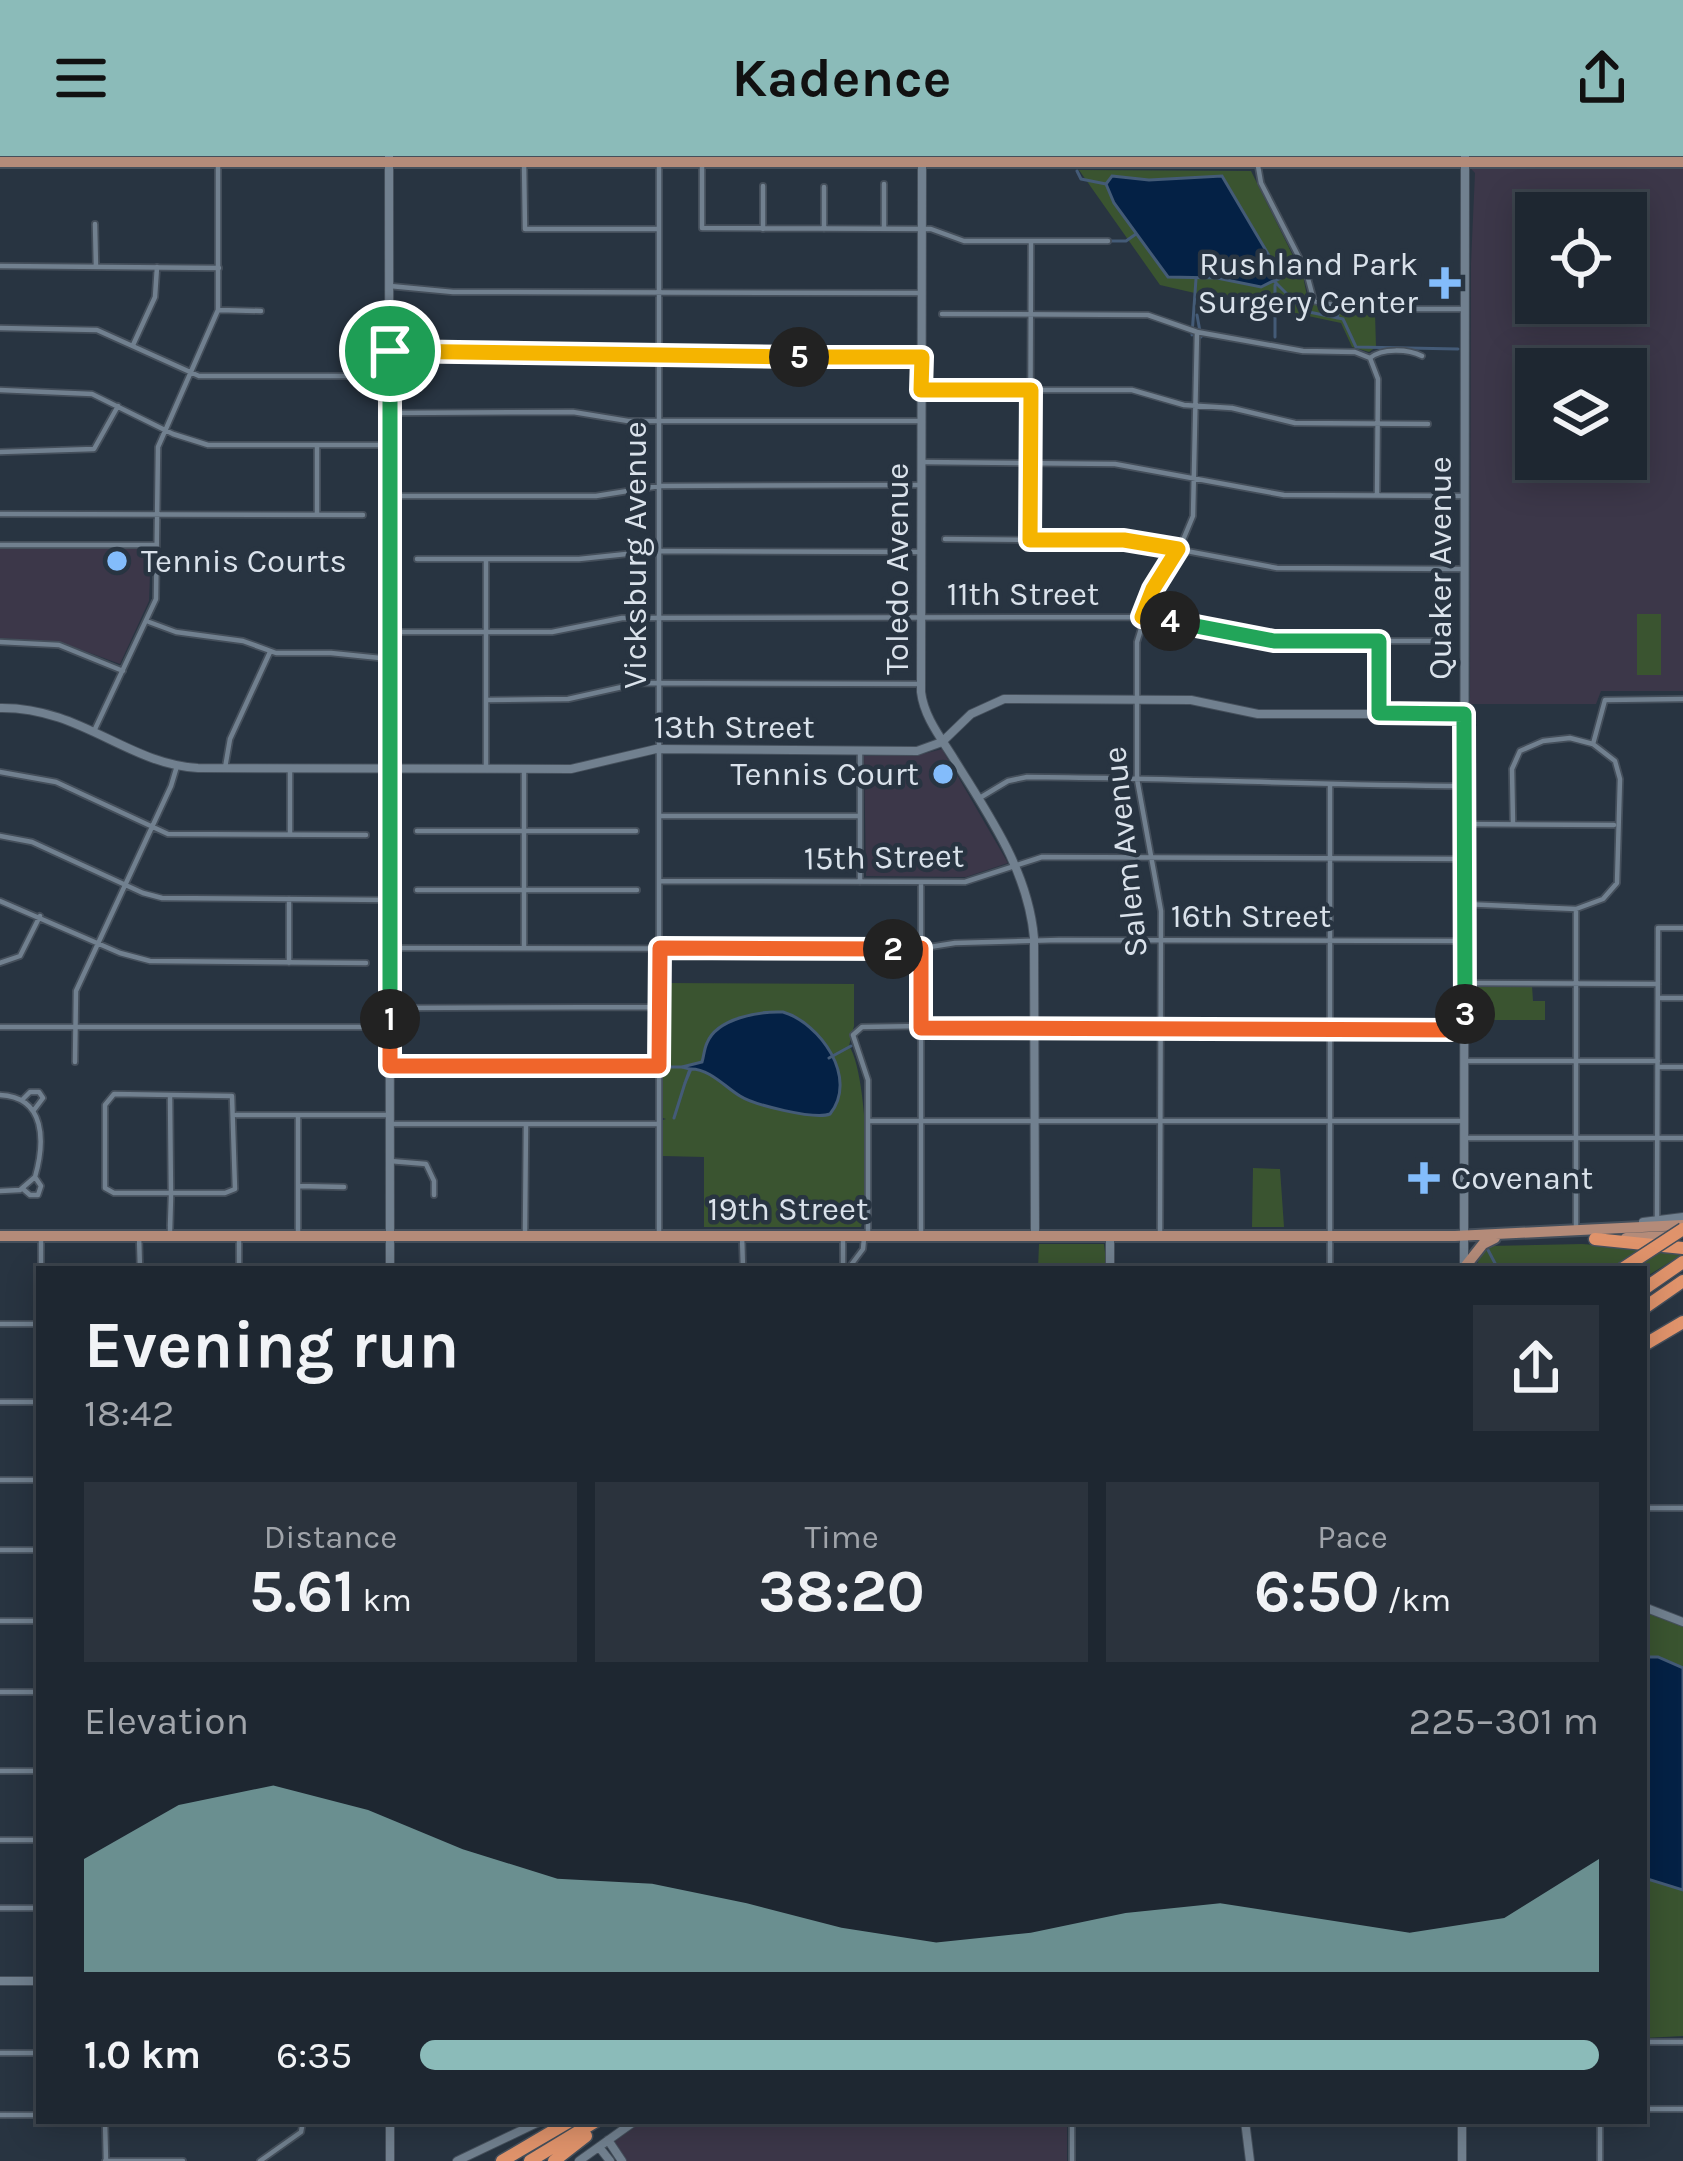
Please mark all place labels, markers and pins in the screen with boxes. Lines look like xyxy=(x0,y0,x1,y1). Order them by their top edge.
place label: Rushland Park Surgery Center xyxy=(1198,245,1418,321)
marker: Rushland Park Surgery Center xyxy=(1429,267,1461,299)
pin xyxy=(339,300,441,402)
pin: 5 xyxy=(769,327,829,387)
place label: Tennis Courts xyxy=(141,542,347,580)
marker: Tennis Courts xyxy=(104,548,130,574)
pin: 4 xyxy=(1140,591,1200,651)
place label: Tennis Court xyxy=(731,755,919,793)
marker: Tennis Court xyxy=(930,761,956,787)
pin: 2 xyxy=(863,919,923,979)
pin: 3 xyxy=(1435,984,1495,1044)
pin: 1 xyxy=(360,989,420,1049)
place label: Covenant xyxy=(1451,1159,1593,1197)
marker: Covenant xyxy=(1408,1162,1440,1194)

